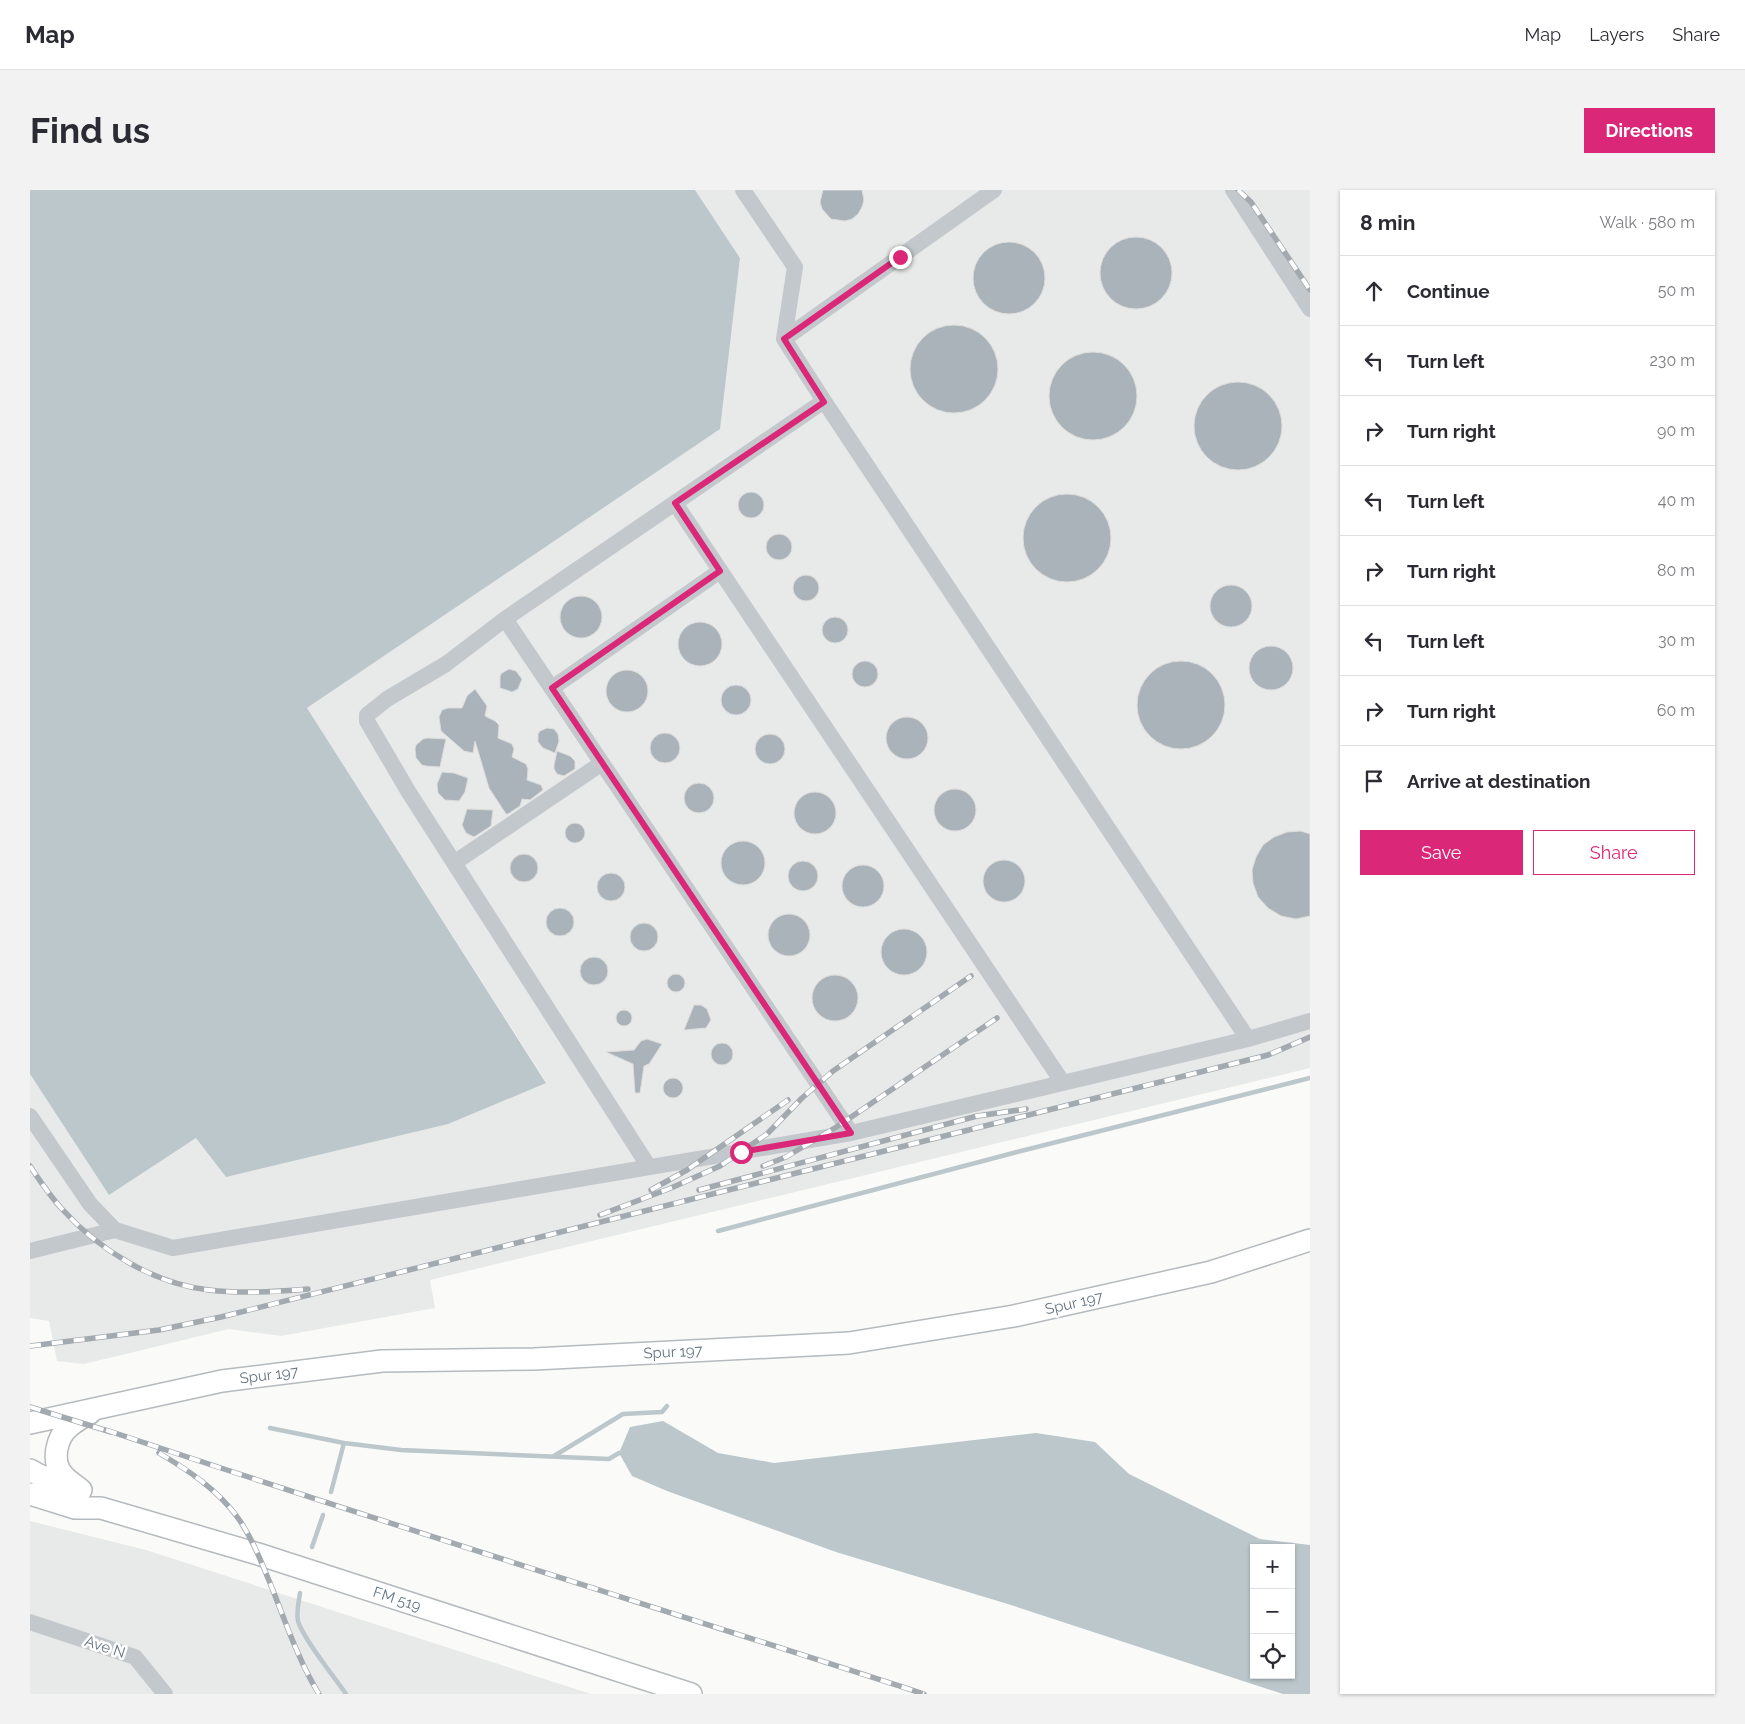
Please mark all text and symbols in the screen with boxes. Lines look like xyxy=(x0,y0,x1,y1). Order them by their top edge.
text: Map xyxy=(25,20,75,49)
text: Map xyxy=(1525,24,1561,45)
text: Layers xyxy=(1589,24,1644,45)
text: Share xyxy=(1672,24,1720,45)
button: Directions xyxy=(1584,108,1715,153)
text: Find us xyxy=(30,110,150,151)
text: 8 min xyxy=(1360,210,1415,235)
text: Walk · 580 m xyxy=(1600,213,1695,232)
route end xyxy=(889,246,912,269)
icon: ahead xyxy=(1360,277,1388,305)
text: Continue xyxy=(1407,280,1490,302)
text: 50 m xyxy=(1658,281,1695,300)
icon: left xyxy=(1360,347,1388,375)
text: Turn left xyxy=(1407,350,1484,372)
text: 230 m xyxy=(1650,351,1695,370)
icon: right xyxy=(1360,417,1388,445)
text: Turn right xyxy=(1407,420,1496,442)
text: 90 m xyxy=(1657,421,1695,440)
icon: left xyxy=(1360,487,1388,515)
text: Turn left xyxy=(1407,490,1484,512)
text: 40 m xyxy=(1658,491,1695,510)
icon: right xyxy=(1360,557,1388,585)
text: Turn right xyxy=(1407,560,1496,582)
text: 80 m xyxy=(1657,561,1695,580)
icon: left xyxy=(1360,627,1388,655)
text: Turn left xyxy=(1407,630,1484,652)
text: 30 m xyxy=(1658,631,1695,650)
icon: right xyxy=(1360,697,1388,725)
text: Turn right xyxy=(1407,700,1496,722)
text: 60 m xyxy=(1657,701,1695,720)
icon: arrive xyxy=(1360,767,1388,795)
text: Arrive at destination xyxy=(1407,770,1591,792)
button: Save xyxy=(1360,830,1523,875)
button: Share xyxy=(1533,830,1695,875)
route start xyxy=(730,1141,753,1164)
street label: Spur 197 xyxy=(1043,1288,1105,1318)
street label: Spur 197 xyxy=(643,1341,703,1363)
street label: Spur 197 xyxy=(239,1362,299,1388)
map controls xyxy=(1250,1544,1295,1679)
button: + xyxy=(1250,1544,1295,1589)
street label: FM 519 xyxy=(371,1583,423,1615)
button: − xyxy=(1250,1589,1295,1634)
street label: Ave N xyxy=(82,1632,128,1662)
button: locate xyxy=(1250,1634,1295,1679)

